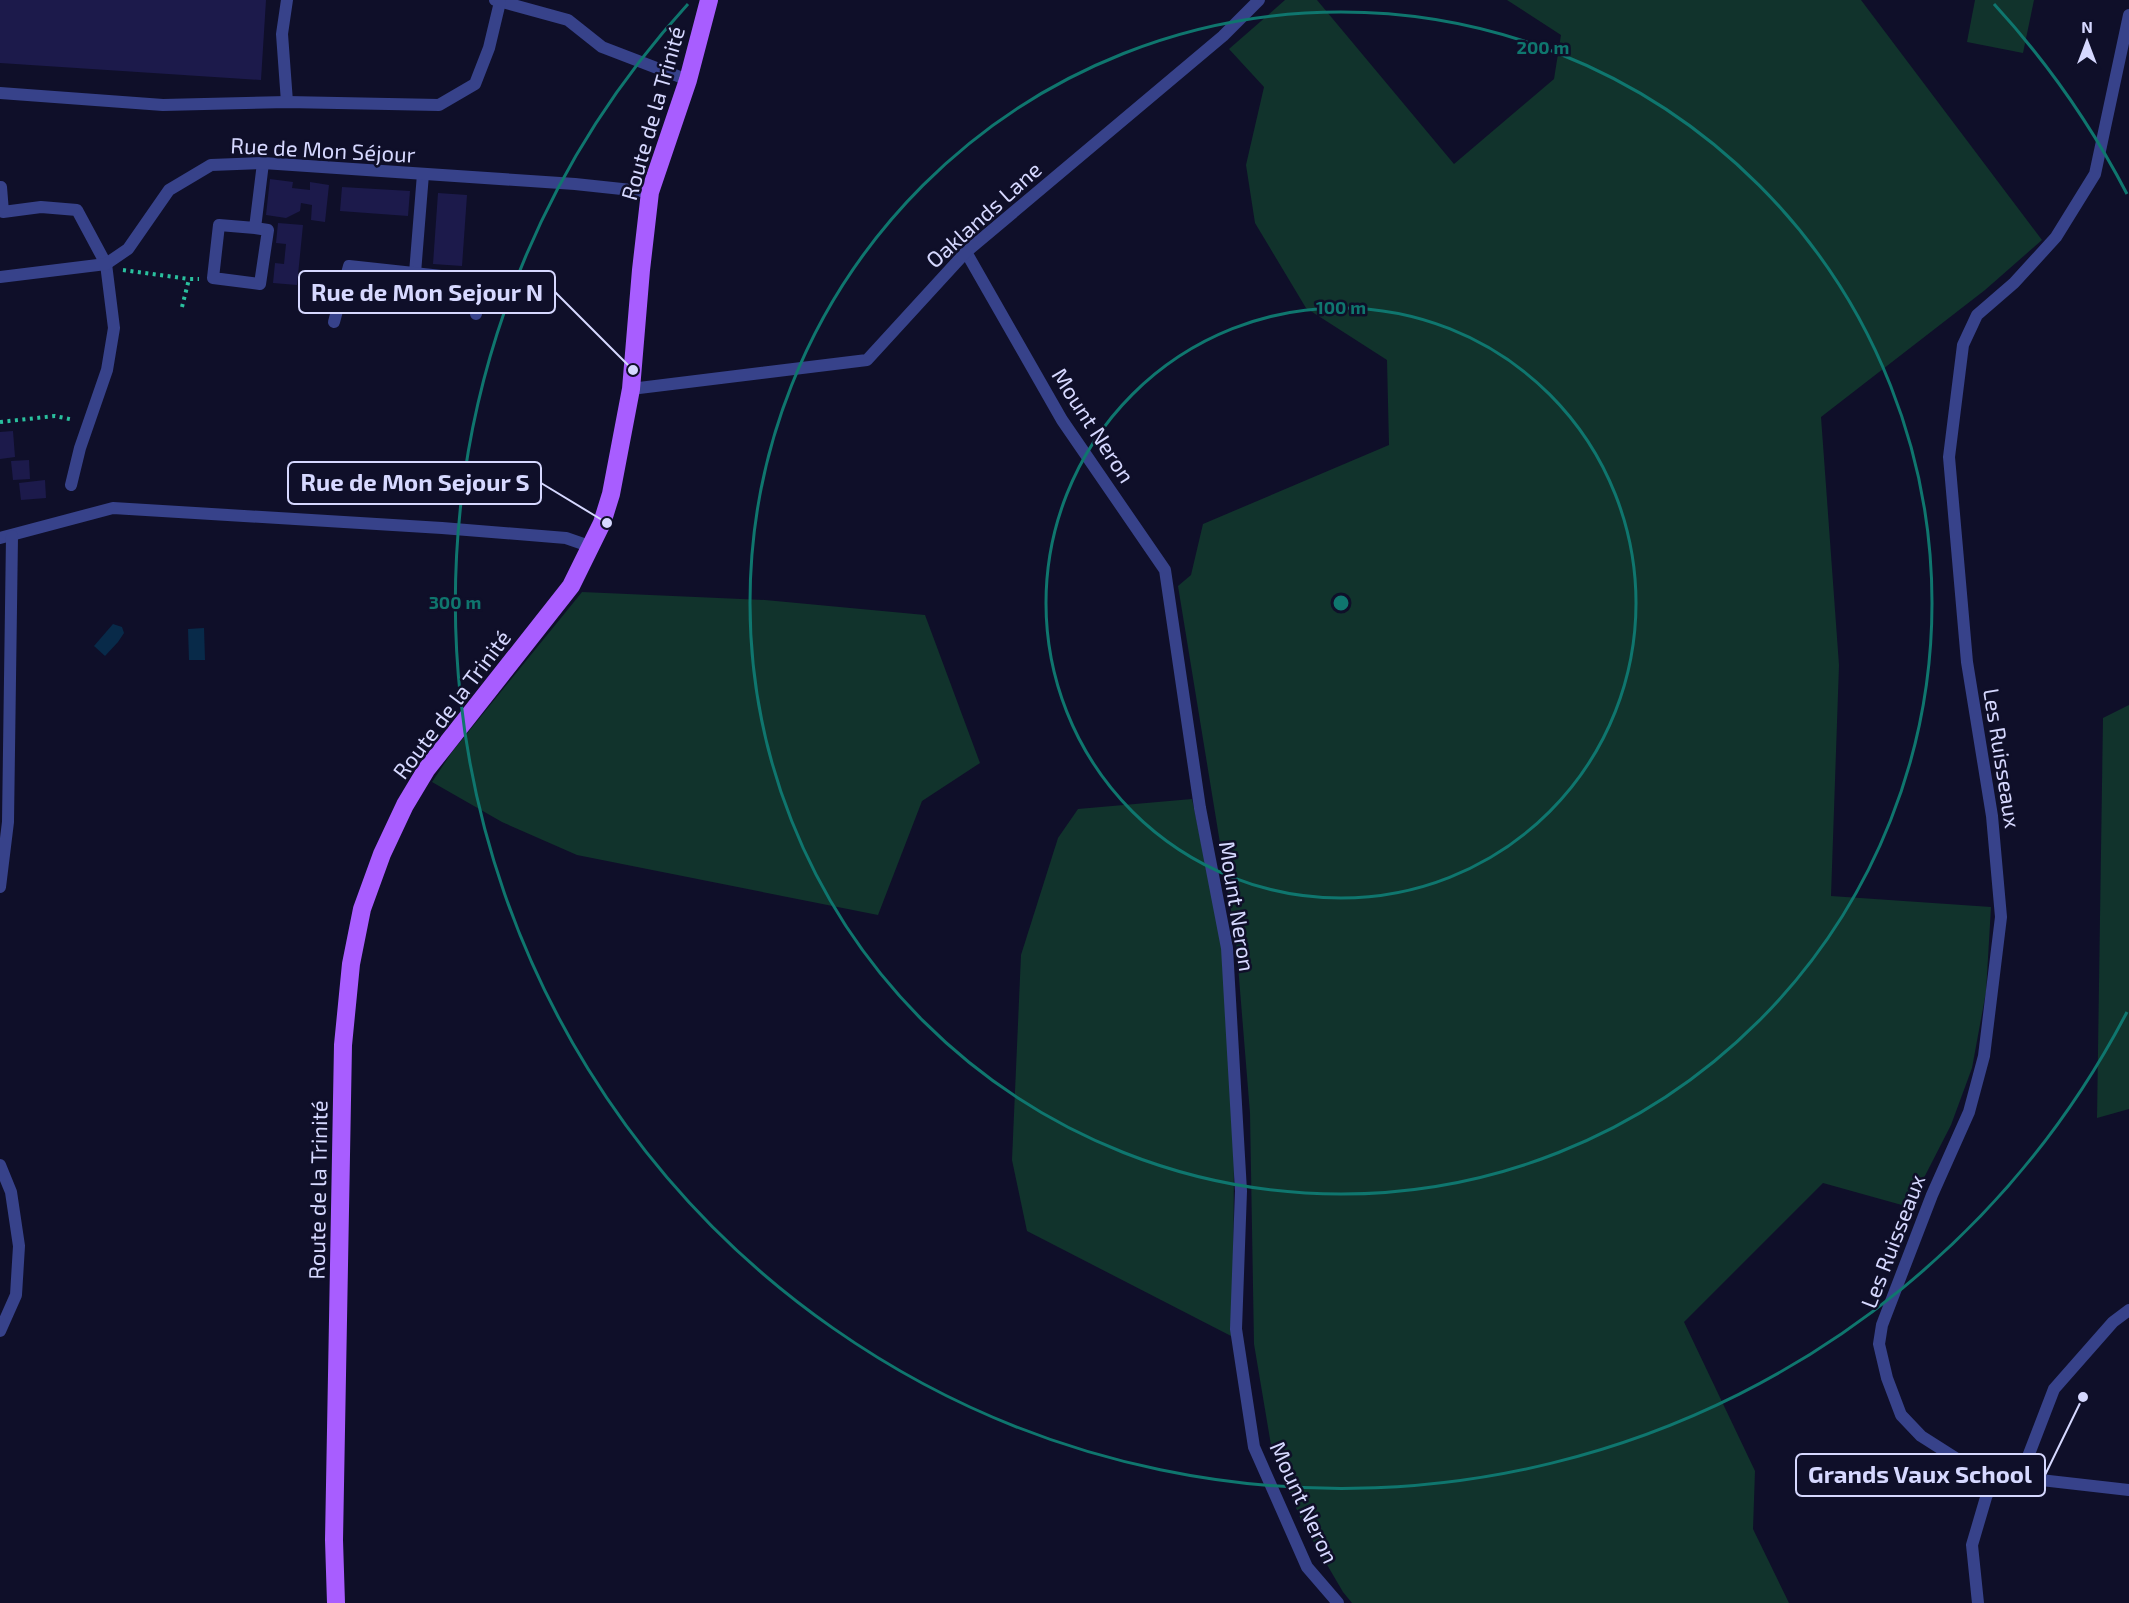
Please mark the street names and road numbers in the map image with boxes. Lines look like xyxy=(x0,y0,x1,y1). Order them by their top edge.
street label: Route de la Trinité xyxy=(615,23,689,203)
street label: Rue de Mon Séjour xyxy=(230,131,416,168)
street label: Oaklands Lane xyxy=(920,155,1046,273)
street label: Mount Neron xyxy=(1047,363,1141,487)
street label: Route de la Trinité xyxy=(387,625,515,783)
street label: Les Ruisseaux xyxy=(1979,686,2027,830)
street label: Mount Neron xyxy=(1215,839,1261,973)
street label: Route de la Trinité xyxy=(302,1100,332,1280)
street label: Les Ruisseaux xyxy=(1855,1170,1930,1312)
street label: Mount Neron xyxy=(1265,1437,1345,1567)

